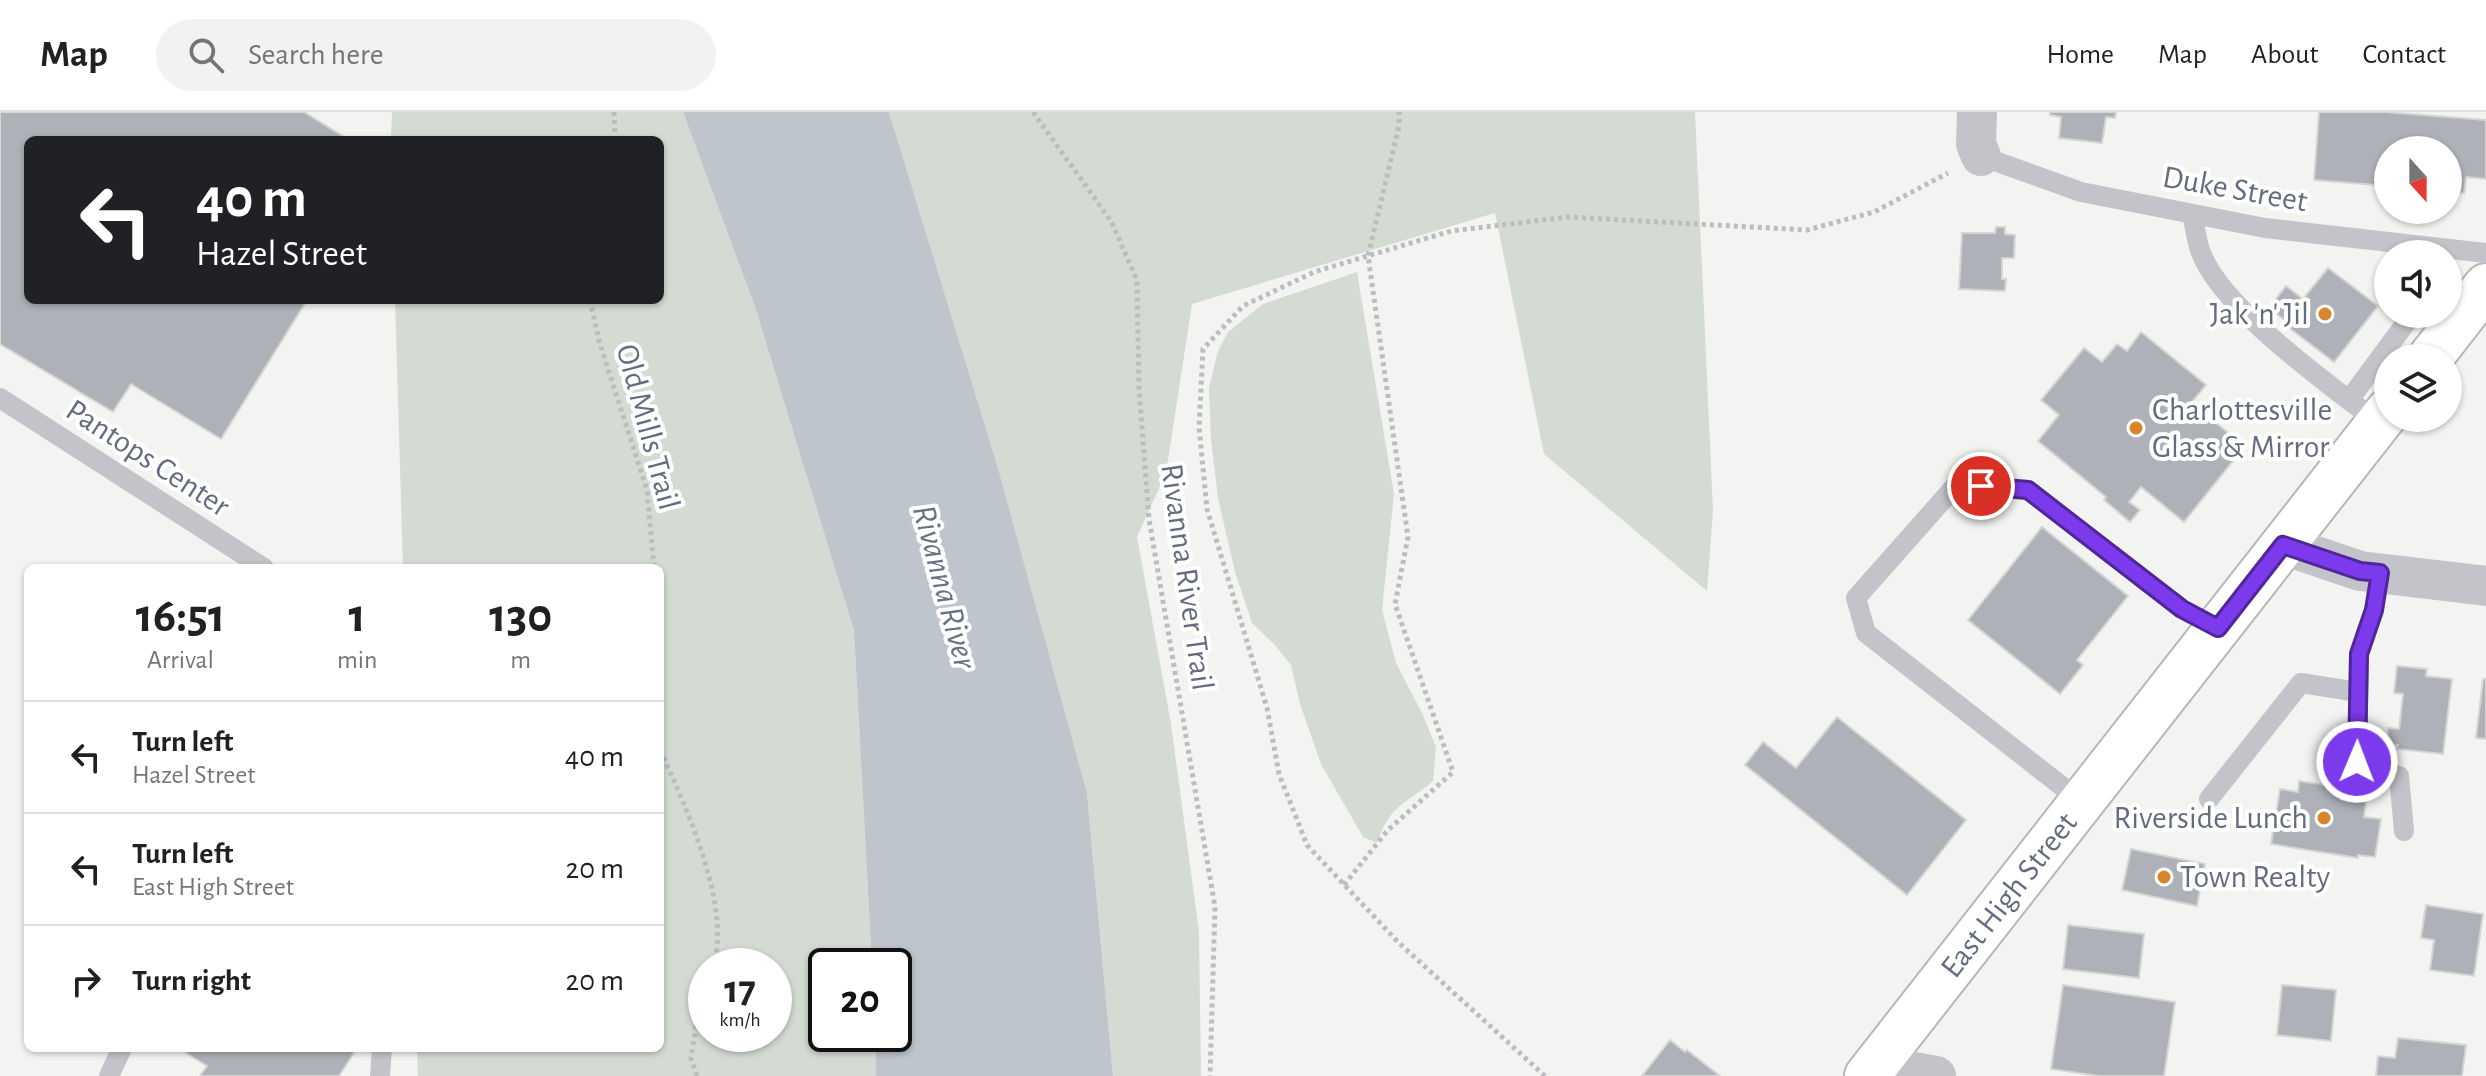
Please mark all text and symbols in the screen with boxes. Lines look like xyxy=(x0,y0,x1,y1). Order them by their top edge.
search box xyxy=(156,19,716,91)
icon: search xyxy=(184,33,228,77)
text: Map xyxy=(40,36,108,74)
text: Search here xyxy=(248,40,384,70)
text: Home xyxy=(2047,41,2114,69)
text: Map xyxy=(2158,41,2207,69)
text: About xyxy=(2251,41,2319,69)
text: Contact xyxy=(2363,41,2446,69)
north arrow xyxy=(2374,136,2462,224)
map controls xyxy=(2374,136,2462,432)
street label: Duke Street xyxy=(2160,161,2310,217)
icon: left xyxy=(64,168,168,272)
text: 40 m xyxy=(196,171,307,227)
text: Hazel Street xyxy=(196,236,367,272)
button: sound xyxy=(2374,240,2462,328)
place label: Jak 'n' Jil xyxy=(2210,298,2309,330)
marker: Jak 'n' Jil xyxy=(2316,305,2334,323)
street label: Old Mills Trail xyxy=(611,341,685,513)
button: layers xyxy=(2374,344,2462,432)
street label: Pantops Center xyxy=(61,393,236,523)
place label: Charlottesville Glass & Mirror xyxy=(2152,394,2332,463)
marker: Charlottesville Glass & Mirror xyxy=(2127,419,2145,437)
pin xyxy=(1947,452,2015,520)
street label: Rivanna River Trail xyxy=(1155,462,1219,692)
icon: arrive xyxy=(1959,464,2003,508)
water label: Rivanna River xyxy=(906,502,982,673)
text: 16:51 xyxy=(136,593,225,641)
text: 1 xyxy=(349,593,366,641)
text: 130 xyxy=(489,593,552,641)
text: Arrival xyxy=(147,647,214,673)
text: min xyxy=(337,647,378,673)
text: m xyxy=(510,647,531,673)
position arrow xyxy=(2315,720,2399,804)
text: Turn left xyxy=(132,727,233,757)
icon: left xyxy=(64,735,108,779)
text: 40 m xyxy=(565,742,624,772)
text: Hazel Street xyxy=(132,762,256,788)
place label: Riverside Lunch xyxy=(2113,802,2308,834)
street label: East High Street xyxy=(1935,807,2083,983)
marker: Riverside Lunch xyxy=(2315,809,2333,827)
text: Turn left xyxy=(132,839,233,869)
icon: left xyxy=(64,847,108,891)
text: 20 m xyxy=(566,854,624,884)
place label: Town Realty xyxy=(2180,861,2330,893)
marker: Town Realty xyxy=(2155,868,2173,886)
text: East High Street xyxy=(132,874,294,900)
speed limit sign: 20 xyxy=(808,948,912,1052)
icon: right xyxy=(64,959,108,1003)
text: Turn right xyxy=(132,966,251,996)
text: 20 m xyxy=(566,966,624,996)
text: 17 xyxy=(724,970,756,1010)
text: km/h xyxy=(719,1010,761,1030)

